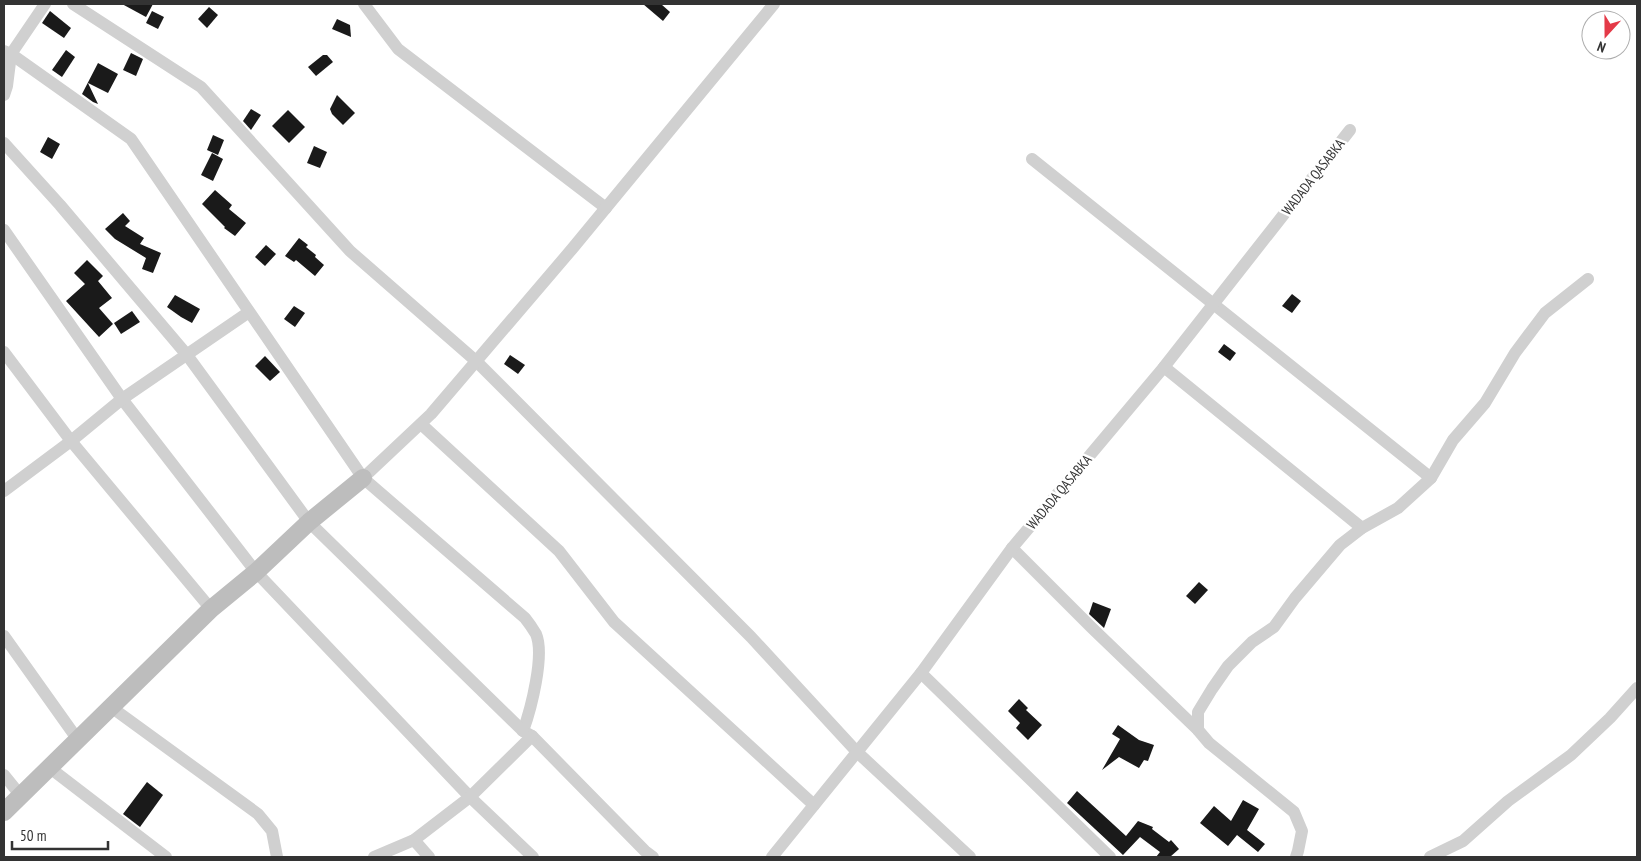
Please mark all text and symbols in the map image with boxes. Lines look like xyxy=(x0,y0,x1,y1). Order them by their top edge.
north arrow xyxy=(1581,10,1631,60)
text: N xyxy=(1595,37,1608,57)
street label: WADADA QASABKA xyxy=(1278,135,1349,219)
street label: WADADA QASABKA xyxy=(1023,451,1096,533)
scale bar xyxy=(12,818,109,850)
text: 50 m xyxy=(20,826,46,845)

